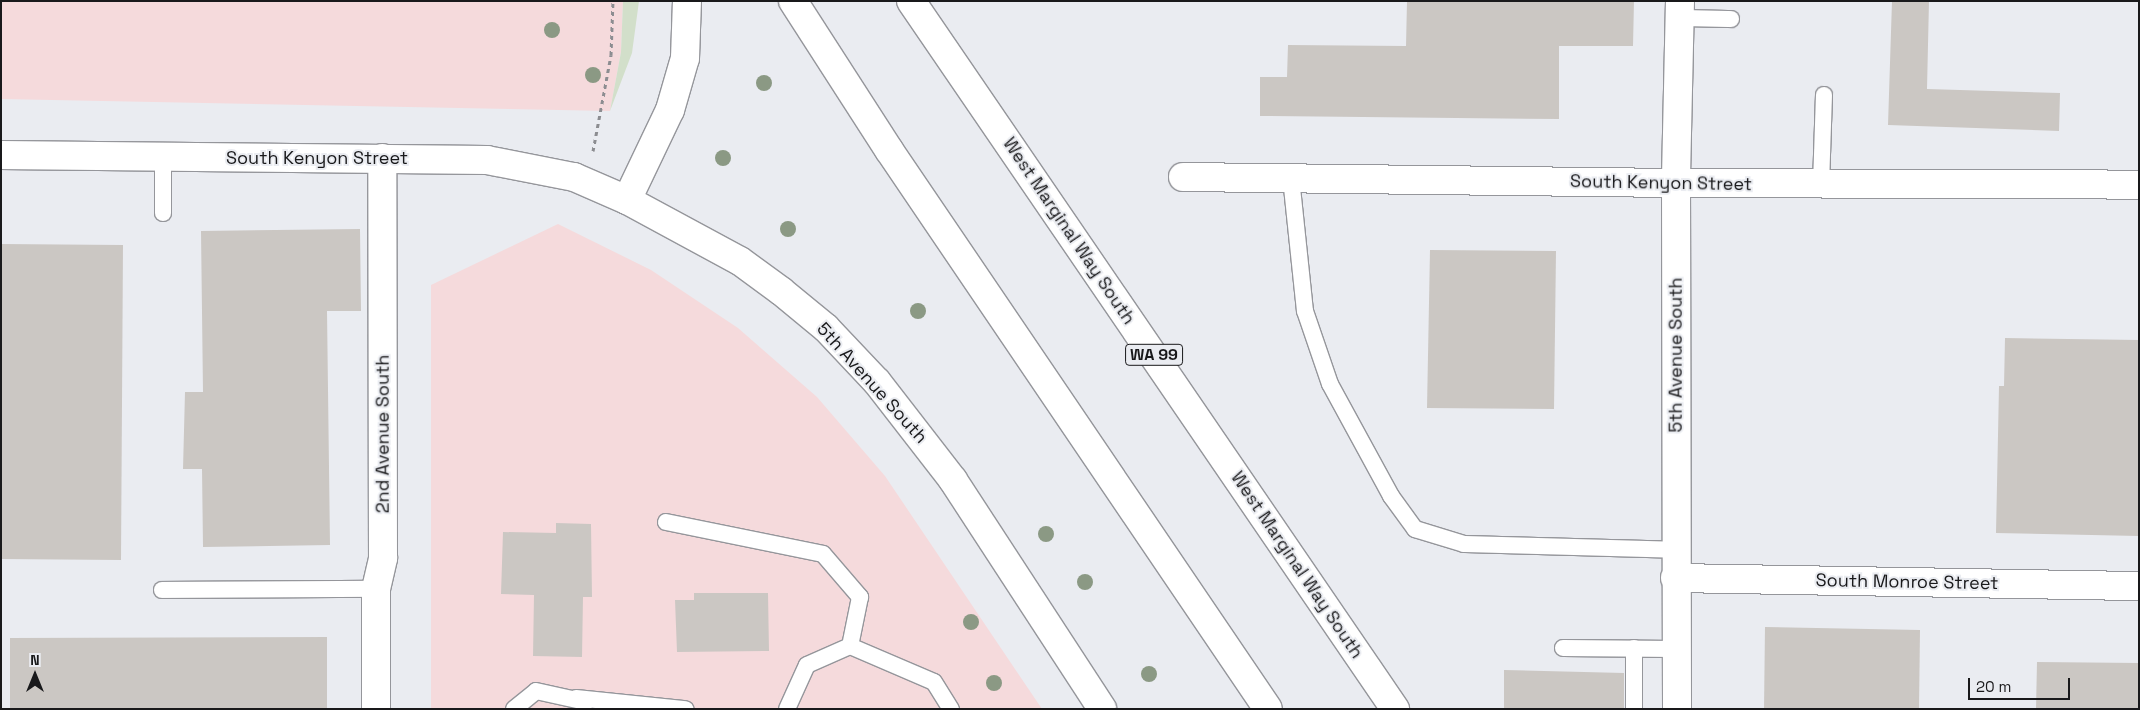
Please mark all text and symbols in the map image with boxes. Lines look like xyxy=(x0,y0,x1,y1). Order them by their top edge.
street label: West Marginal Way South xyxy=(998,133,1140,329)
street label: South Kenyon Street xyxy=(226,147,408,169)
street label: South Kenyon Street xyxy=(1570,171,1752,195)
street label: 5th Avenue South xyxy=(1665,277,1687,433)
street label: 5th Avenue South xyxy=(812,318,932,448)
road number: WA 99 xyxy=(1124,342,1184,368)
street label: 2nd Avenue South xyxy=(372,355,394,513)
street label: West Marginal Way South xyxy=(1226,467,1368,663)
street label: South Monroe Street xyxy=(1815,570,1999,594)
north arrow xyxy=(10,650,60,700)
text: N xyxy=(30,651,40,669)
scale bar xyxy=(1970,668,2072,700)
text: 20 m xyxy=(1976,677,2011,696)

